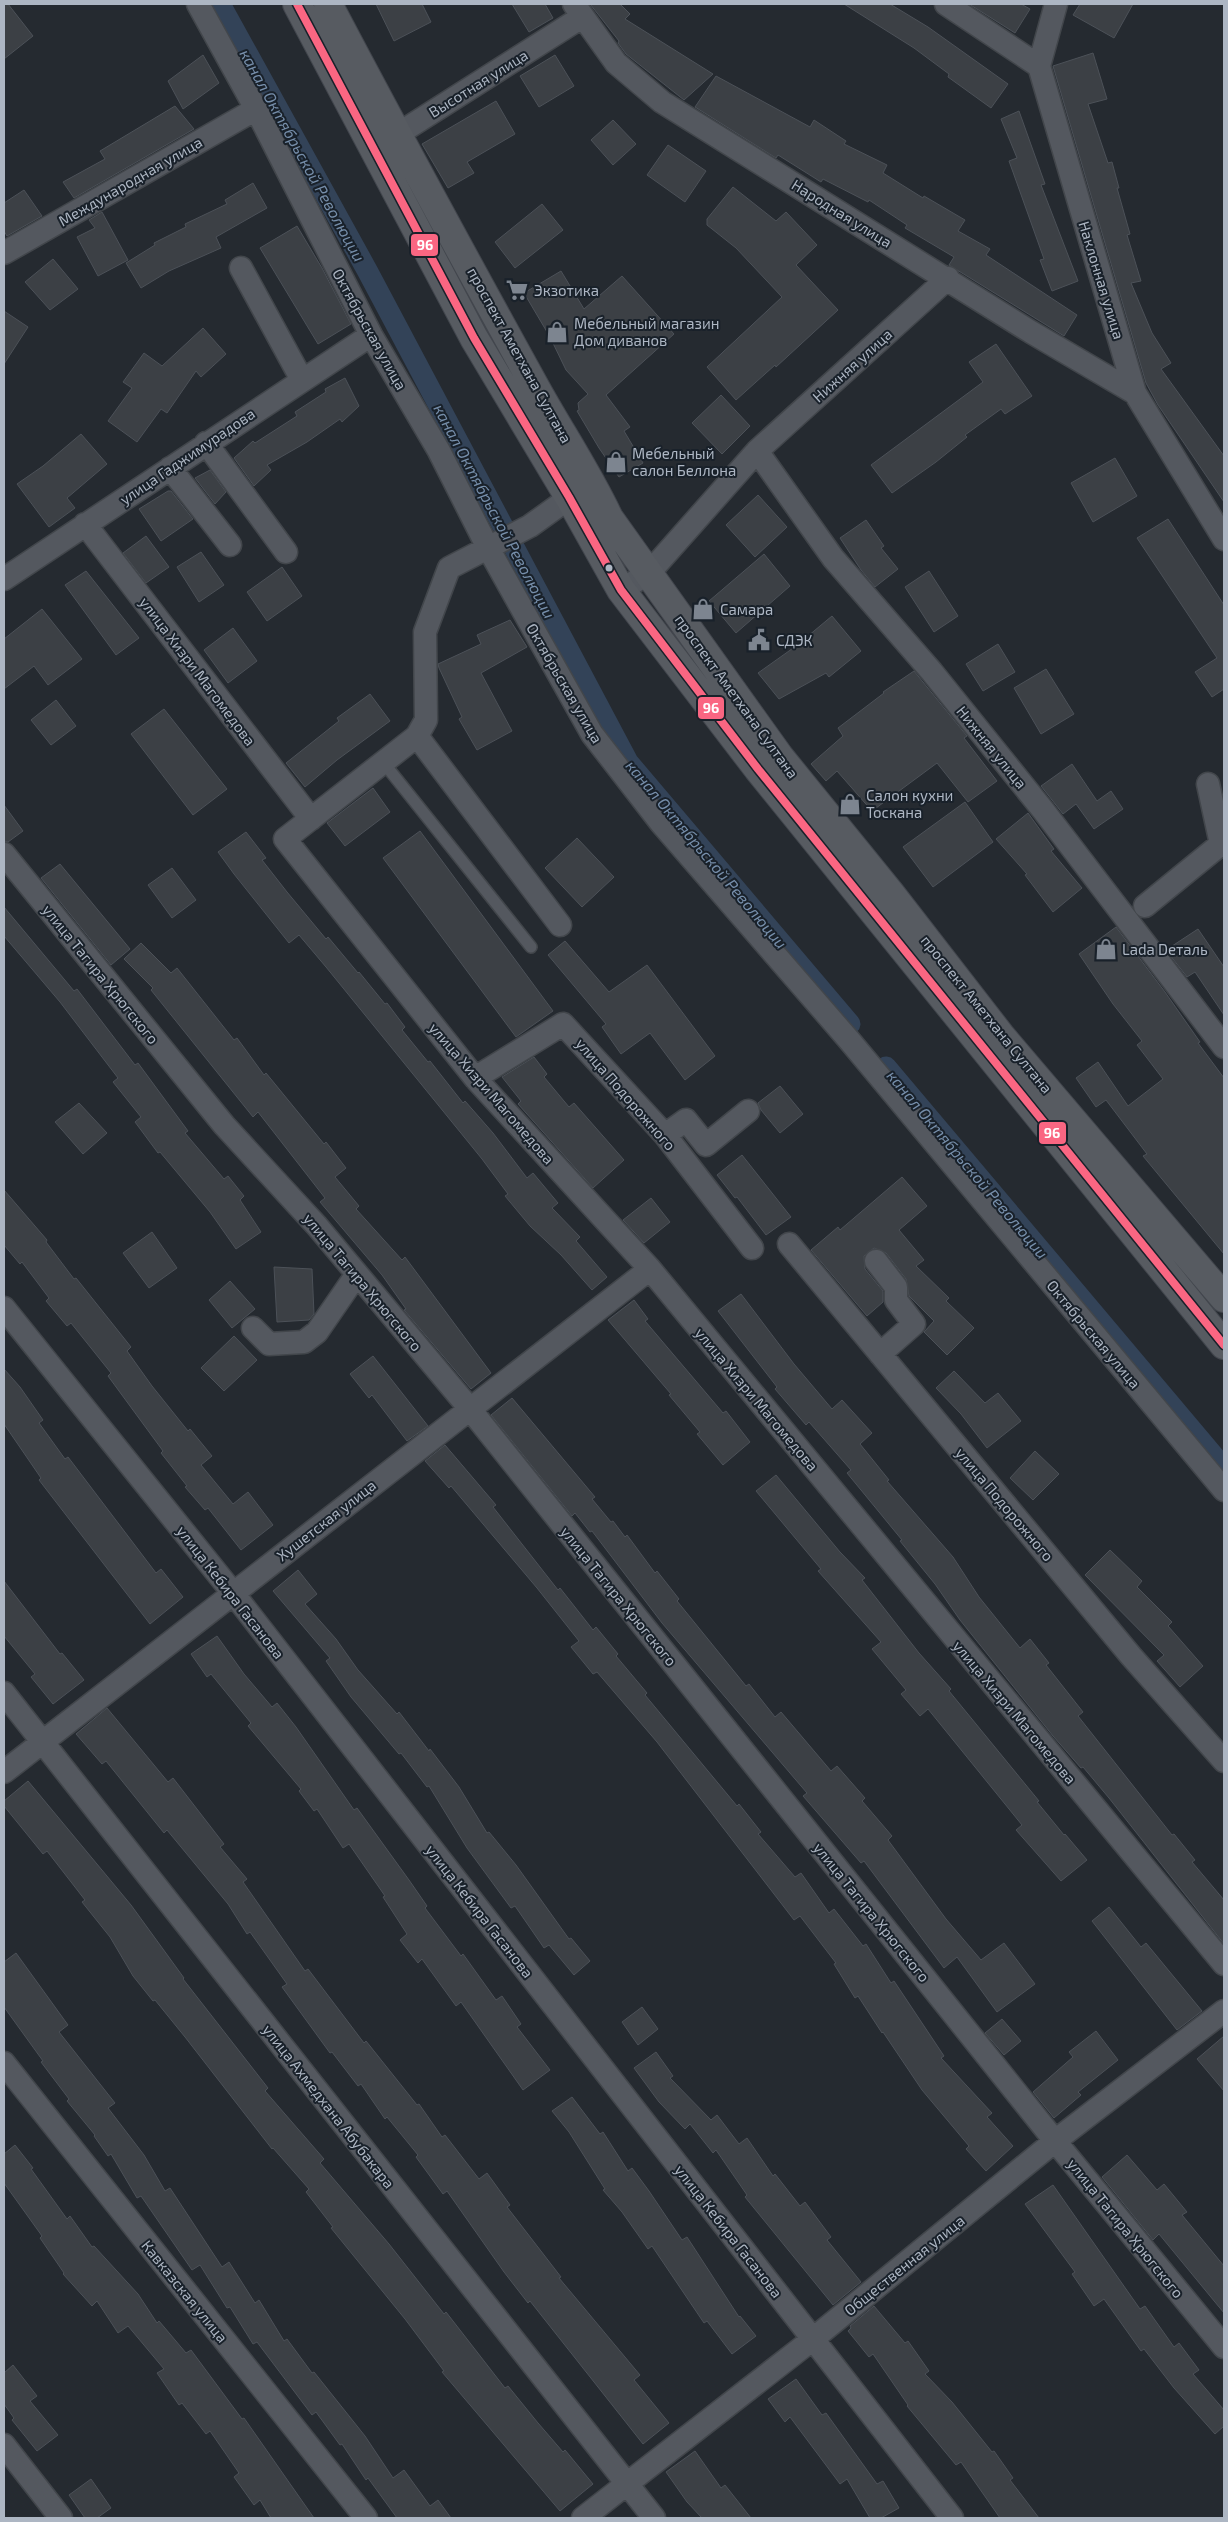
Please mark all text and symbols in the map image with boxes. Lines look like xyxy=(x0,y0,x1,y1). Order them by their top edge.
water label: канал Октябрьской Революции xyxy=(236,45,370,265)
street label: Высотная улица xyxy=(425,45,531,122)
street label: Международная улица xyxy=(55,132,206,230)
street label: Народная улица xyxy=(788,175,895,252)
street label: Наклонная улица xyxy=(1075,219,1129,341)
line badge: 96 xyxy=(410,233,439,257)
text: 96 xyxy=(417,236,433,253)
street label: проспект Аметхана Султана xyxy=(463,264,576,446)
street label: Октябрьская улица xyxy=(328,265,411,393)
supermarket icon: Экзотика xyxy=(504,277,530,303)
place label: Экзотика xyxy=(534,281,599,299)
place label: Мебельный магазин Дом диванов xyxy=(574,314,720,349)
shop icon: Мебельный магазин Дом диванов xyxy=(544,319,570,345)
street label: Нижняя улица xyxy=(808,325,896,406)
water label: канал Октябрьской Революции xyxy=(430,401,560,621)
street label: улица Гаджимурадова xyxy=(116,404,259,509)
place label: Мебельный салон Беллона xyxy=(632,444,736,479)
shop icon: Мебельный салон Беллона xyxy=(603,449,629,475)
unlabelled marker xyxy=(604,563,614,573)
street label: улица Хизри Магомедова xyxy=(135,593,260,749)
shop icon: Самара xyxy=(690,596,716,622)
place label: Самара xyxy=(720,600,773,618)
street label: проспект Аметхана Султана xyxy=(671,611,802,782)
street label: Октябрьская улица xyxy=(522,620,607,747)
public building icon: СДЭК xyxy=(746,627,772,653)
place label: СДЭК xyxy=(776,631,813,649)
line badge: 96 xyxy=(697,696,725,720)
text: 96 xyxy=(703,699,719,716)
street label: Нижняя улица xyxy=(952,702,1031,793)
water label: канал Октябрьской Революции xyxy=(623,756,791,952)
place label: Салон кухни Тоскана xyxy=(866,786,953,821)
shop icon: Салон кухни Тоскана xyxy=(837,791,863,817)
street label: улица Тагира Хрюгского xyxy=(38,901,163,1048)
street label: проспект Аметхана Султана xyxy=(917,931,1056,1097)
shop icon: Lada Dеталь xyxy=(1093,936,1119,962)
place label: Lada Dеталь xyxy=(1122,940,1208,958)
street label: улица Хизри Магомедова xyxy=(425,1019,558,1168)
street label: улица Подорожного xyxy=(572,1034,680,1154)
water label: канал Октябрьской Революции xyxy=(884,1066,1052,1262)
line badge: 96 xyxy=(1038,1121,1067,1145)
text: 96 xyxy=(1044,1124,1060,1141)
street label: улица Тагира Хрюгского xyxy=(299,1209,426,1355)
street label: Октябрьская улица xyxy=(1043,1276,1145,1392)
street label: улица Хизри Магомедова xyxy=(691,1324,822,1475)
street label: улица Подорожного xyxy=(951,1444,1058,1565)
street label: Хушетская улица xyxy=(273,1476,380,1565)
street label: улица Кебира Гасанова xyxy=(173,1522,289,1663)
street label: улица Тагира Хрюгского xyxy=(556,1523,681,1670)
street label: улица Хизри Магомедова xyxy=(949,1637,1080,1788)
street label: улица Тагира Хрюгского xyxy=(809,1839,934,1986)
street label: улица Кебира Гасанова xyxy=(422,1841,538,1982)
street label: улица Ахмедхана Абубакара xyxy=(259,2020,399,2192)
street label: улица Тагира Хрюгского xyxy=(1063,2155,1188,2302)
street label: улица Кебира Гасанова xyxy=(671,2161,787,2302)
street label: Общественная улица xyxy=(840,2211,968,2320)
street label: Кавказская улица xyxy=(137,2236,232,2346)

